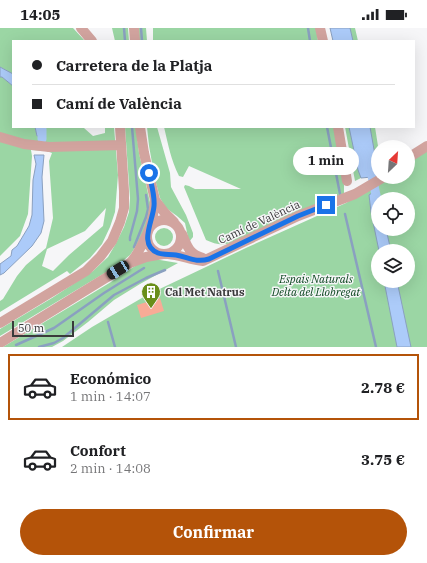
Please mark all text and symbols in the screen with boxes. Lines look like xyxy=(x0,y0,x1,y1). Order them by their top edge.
text: 14:05 xyxy=(20,5,61,24)
text: Carretera de la Platja xyxy=(56,56,212,75)
text: Camí de València xyxy=(56,94,182,113)
north arrow xyxy=(371,140,415,184)
map controls xyxy=(371,140,415,288)
callout: 1 min xyxy=(293,147,359,175)
text: 1 min xyxy=(308,152,344,169)
route start xyxy=(140,164,158,182)
button: locate xyxy=(371,192,415,236)
route end xyxy=(317,196,335,214)
street label: Camí de València xyxy=(216,197,302,247)
button: layers xyxy=(371,244,415,288)
car xyxy=(105,259,131,281)
park label: Espais Naturals Delta del Llobregat xyxy=(271,272,361,299)
building icon: Cal Met Natrus xyxy=(140,281,162,309)
place label: Cal Met Natrus xyxy=(165,285,245,299)
scale bar xyxy=(12,319,74,338)
text: 50 m xyxy=(18,321,44,335)
icon: car xyxy=(22,369,58,405)
text: Económico xyxy=(70,369,151,388)
text: 2.78 € xyxy=(361,378,405,397)
text: 1 min · 14:07 xyxy=(70,388,151,405)
icon: car xyxy=(22,441,58,477)
text: Confort xyxy=(70,441,126,460)
text: 3.75 € xyxy=(361,450,405,469)
text: 2 min · 14:08 xyxy=(70,460,151,477)
button: Confirmar xyxy=(20,509,407,555)

